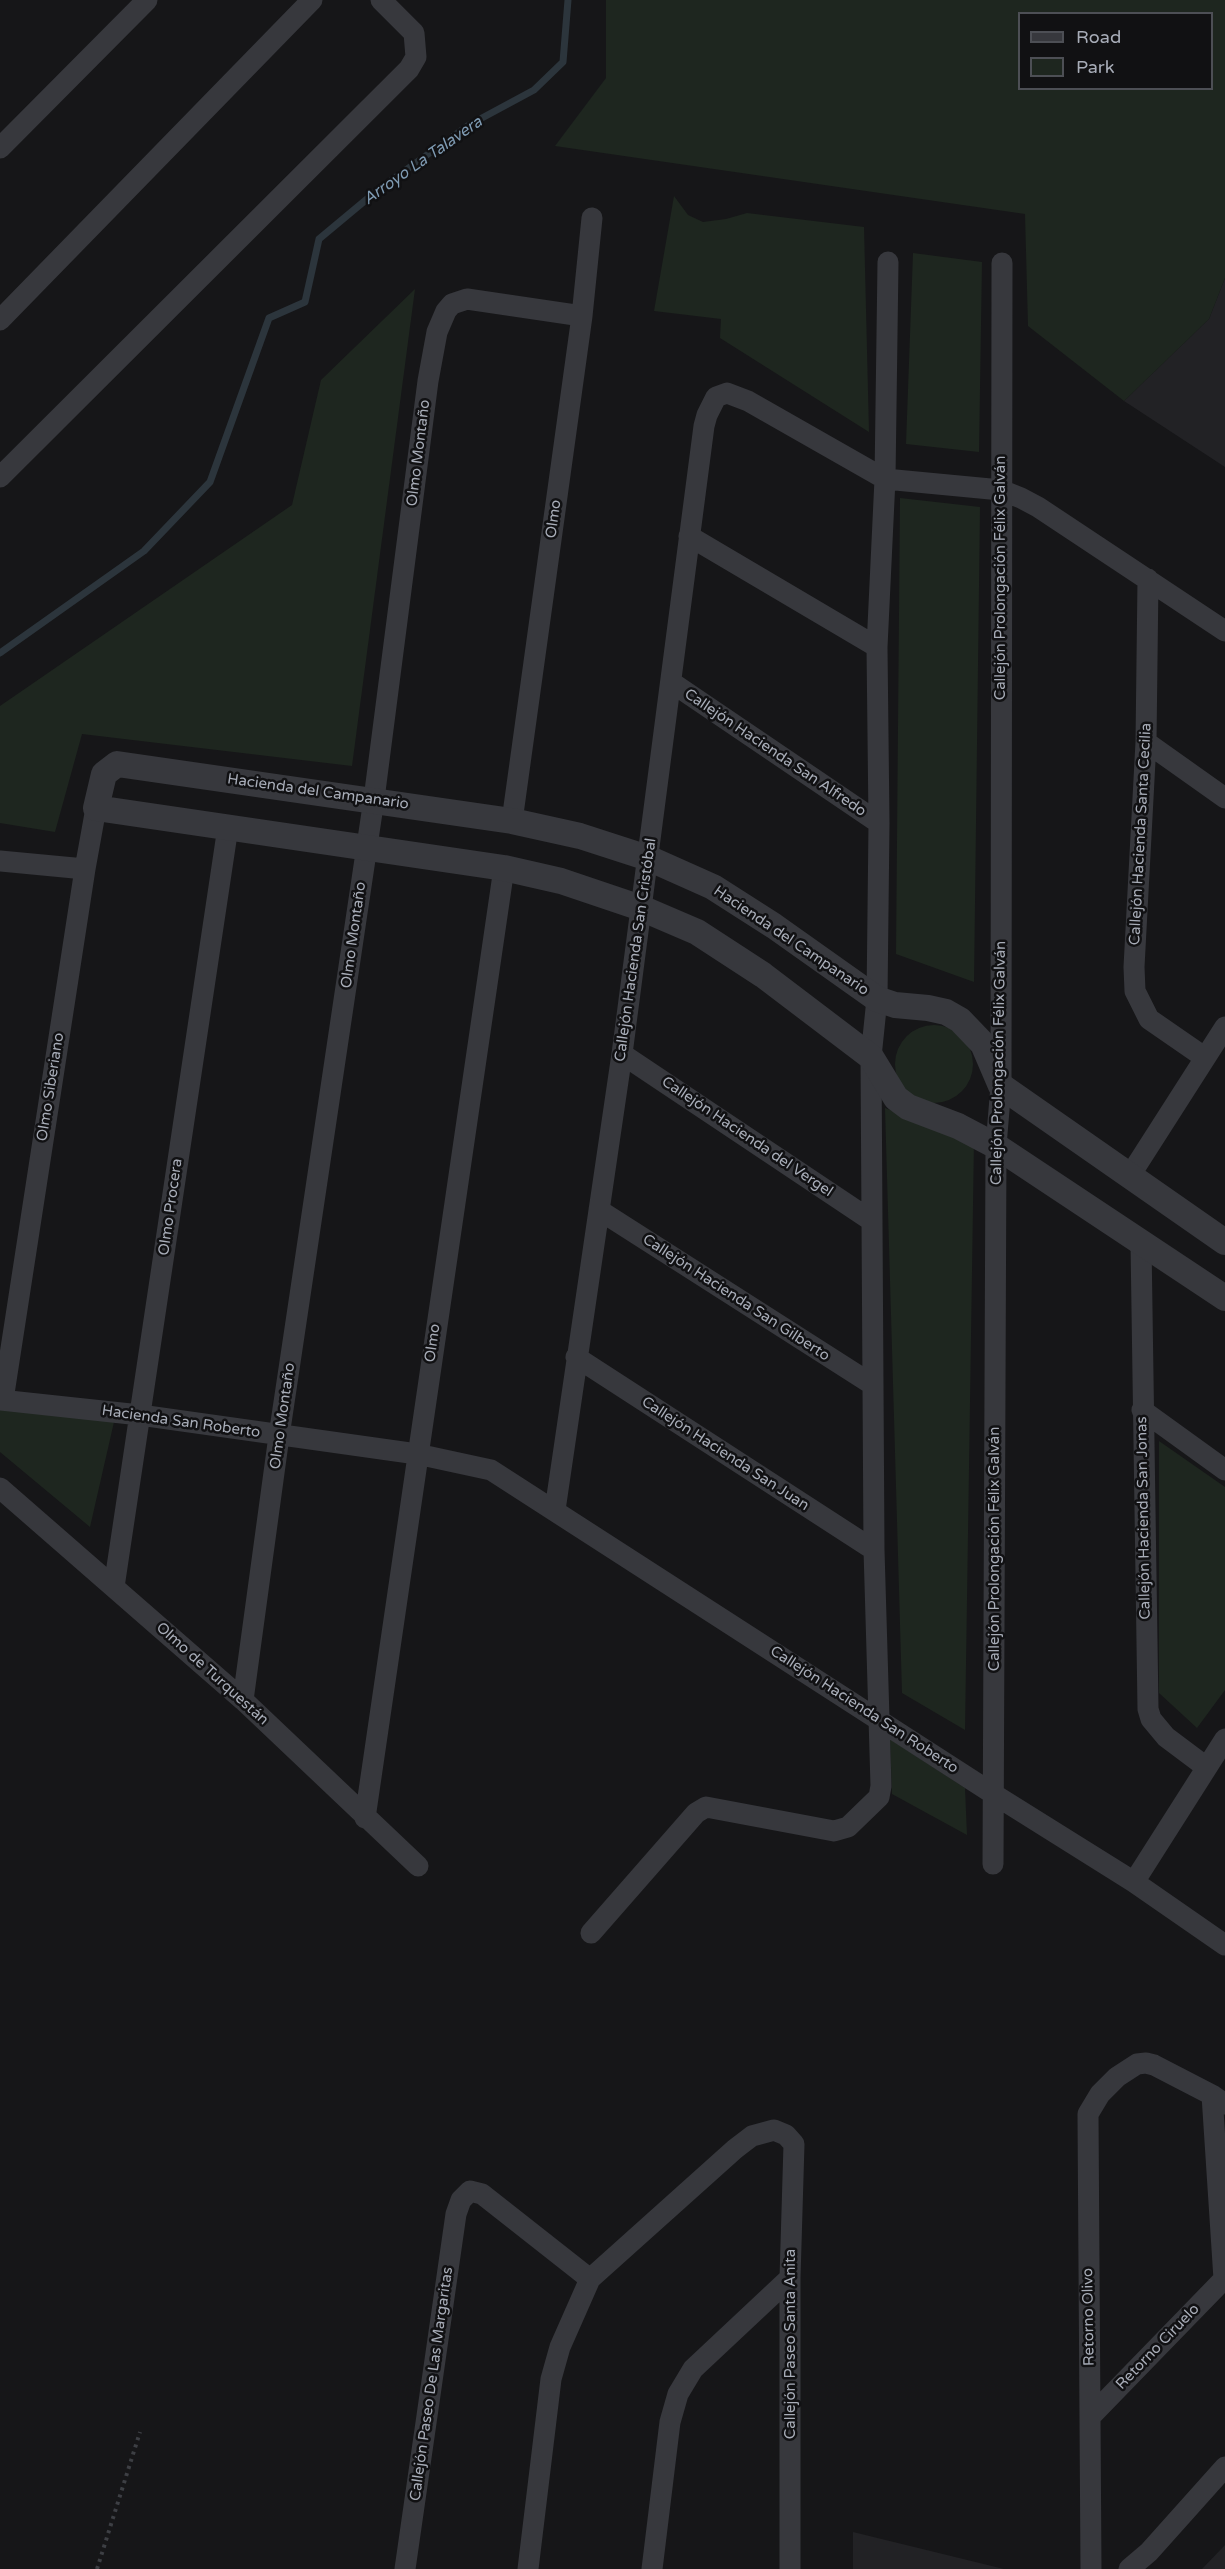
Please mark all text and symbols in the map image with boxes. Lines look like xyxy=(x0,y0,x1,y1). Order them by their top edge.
legend xyxy=(1018,12,1213,90)
text: Road xyxy=(1076,26,1121,48)
text: Park xyxy=(1076,56,1114,78)
water label: Arroyo La Talavera xyxy=(360,113,486,209)
street label: Olmo Montaño xyxy=(404,399,434,507)
street label: Callejón Prolongación Félix Galván xyxy=(992,456,1010,700)
street label: Olmo xyxy=(542,499,566,539)
street label: Callejón Hacienda San Alfredo xyxy=(681,685,869,821)
street label: Callejón Hacienda Santa Cecilia xyxy=(1126,722,1156,946)
street label: Hacienda del Campanario xyxy=(226,770,410,814)
street label: Callejón Hacienda San Cristóbal xyxy=(611,837,661,1063)
street label: Olmo Montaño xyxy=(338,881,370,989)
street label: Hacienda del Campanario xyxy=(710,882,872,1000)
street label: Callejón Prolongación Félix Galván xyxy=(988,941,1010,1185)
street label: Olmo Siberiano xyxy=(34,1032,68,1142)
street label: Callejón Hacienda del Vergel xyxy=(658,1073,836,1201)
street label: Olmo Procera xyxy=(155,1157,187,1257)
street label: Callejón Hacienda San Gilberto xyxy=(639,1231,833,1365)
street label: Olmo xyxy=(421,1323,445,1363)
street label: Olmo Montaño xyxy=(267,1362,299,1470)
street label: Callejón Hacienda San Juan xyxy=(638,1393,812,1515)
street label: Hacienda San Roberto xyxy=(101,1402,261,1442)
street label: Callejón Hacienda San Jonas xyxy=(1133,1416,1155,1620)
street label: Callejón Prolongación Félix Galván xyxy=(986,1427,1004,1671)
street label: Olmo de Turquestán xyxy=(152,1619,272,1729)
street label: Callejón Hacienda San Roberto xyxy=(767,1642,961,1778)
street label: Callejón Paseo Santa Anita xyxy=(782,2249,800,2439)
street label: Callejón Paseo De Las Margaritas xyxy=(407,2266,457,2502)
street label: Retorno Olivo xyxy=(1079,2268,1099,2366)
street label: Retorno Ciruelo xyxy=(1113,2300,1203,2394)

